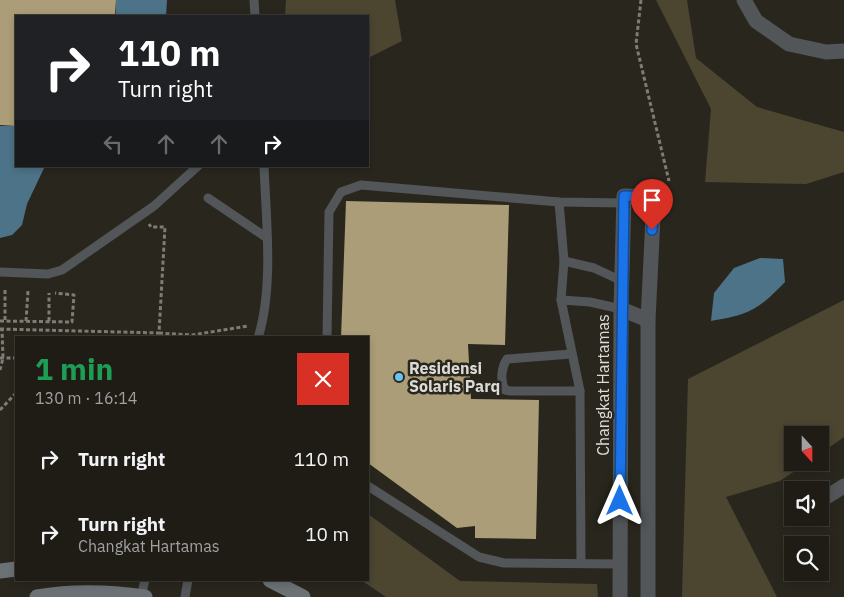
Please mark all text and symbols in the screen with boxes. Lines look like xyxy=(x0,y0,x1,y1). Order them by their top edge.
text: 110 m xyxy=(118,30,221,76)
icon: right xyxy=(35,35,100,100)
text: Turn right xyxy=(118,74,213,103)
icon: left xyxy=(99,130,127,158)
icon: ahead xyxy=(152,130,180,158)
icon: ahead xyxy=(205,130,233,158)
icon: right xyxy=(258,130,286,158)
pin xyxy=(631,179,673,230)
icon: arrive xyxy=(638,186,666,214)
street label: Changkat Hartamas xyxy=(593,314,613,456)
text: 1 min xyxy=(35,349,113,388)
button: close xyxy=(297,353,349,405)
place label: Residensi Solaris Parq xyxy=(409,358,500,396)
marker: Residensi Solaris Parq xyxy=(393,371,405,383)
text: 130 m · 16:14 xyxy=(35,388,137,408)
north arrow xyxy=(784,426,829,471)
map controls xyxy=(784,426,829,581)
icon: right xyxy=(35,445,63,473)
text: Turn right xyxy=(78,447,165,471)
text: 110 m xyxy=(294,447,349,471)
position arrow xyxy=(593,474,645,526)
button: sound xyxy=(784,481,829,526)
text: Turn right xyxy=(78,512,165,536)
icon: right xyxy=(35,520,63,548)
text: 10 m xyxy=(305,522,349,546)
text: Changkat Hartamas xyxy=(78,536,220,556)
button: search xyxy=(784,536,829,581)

